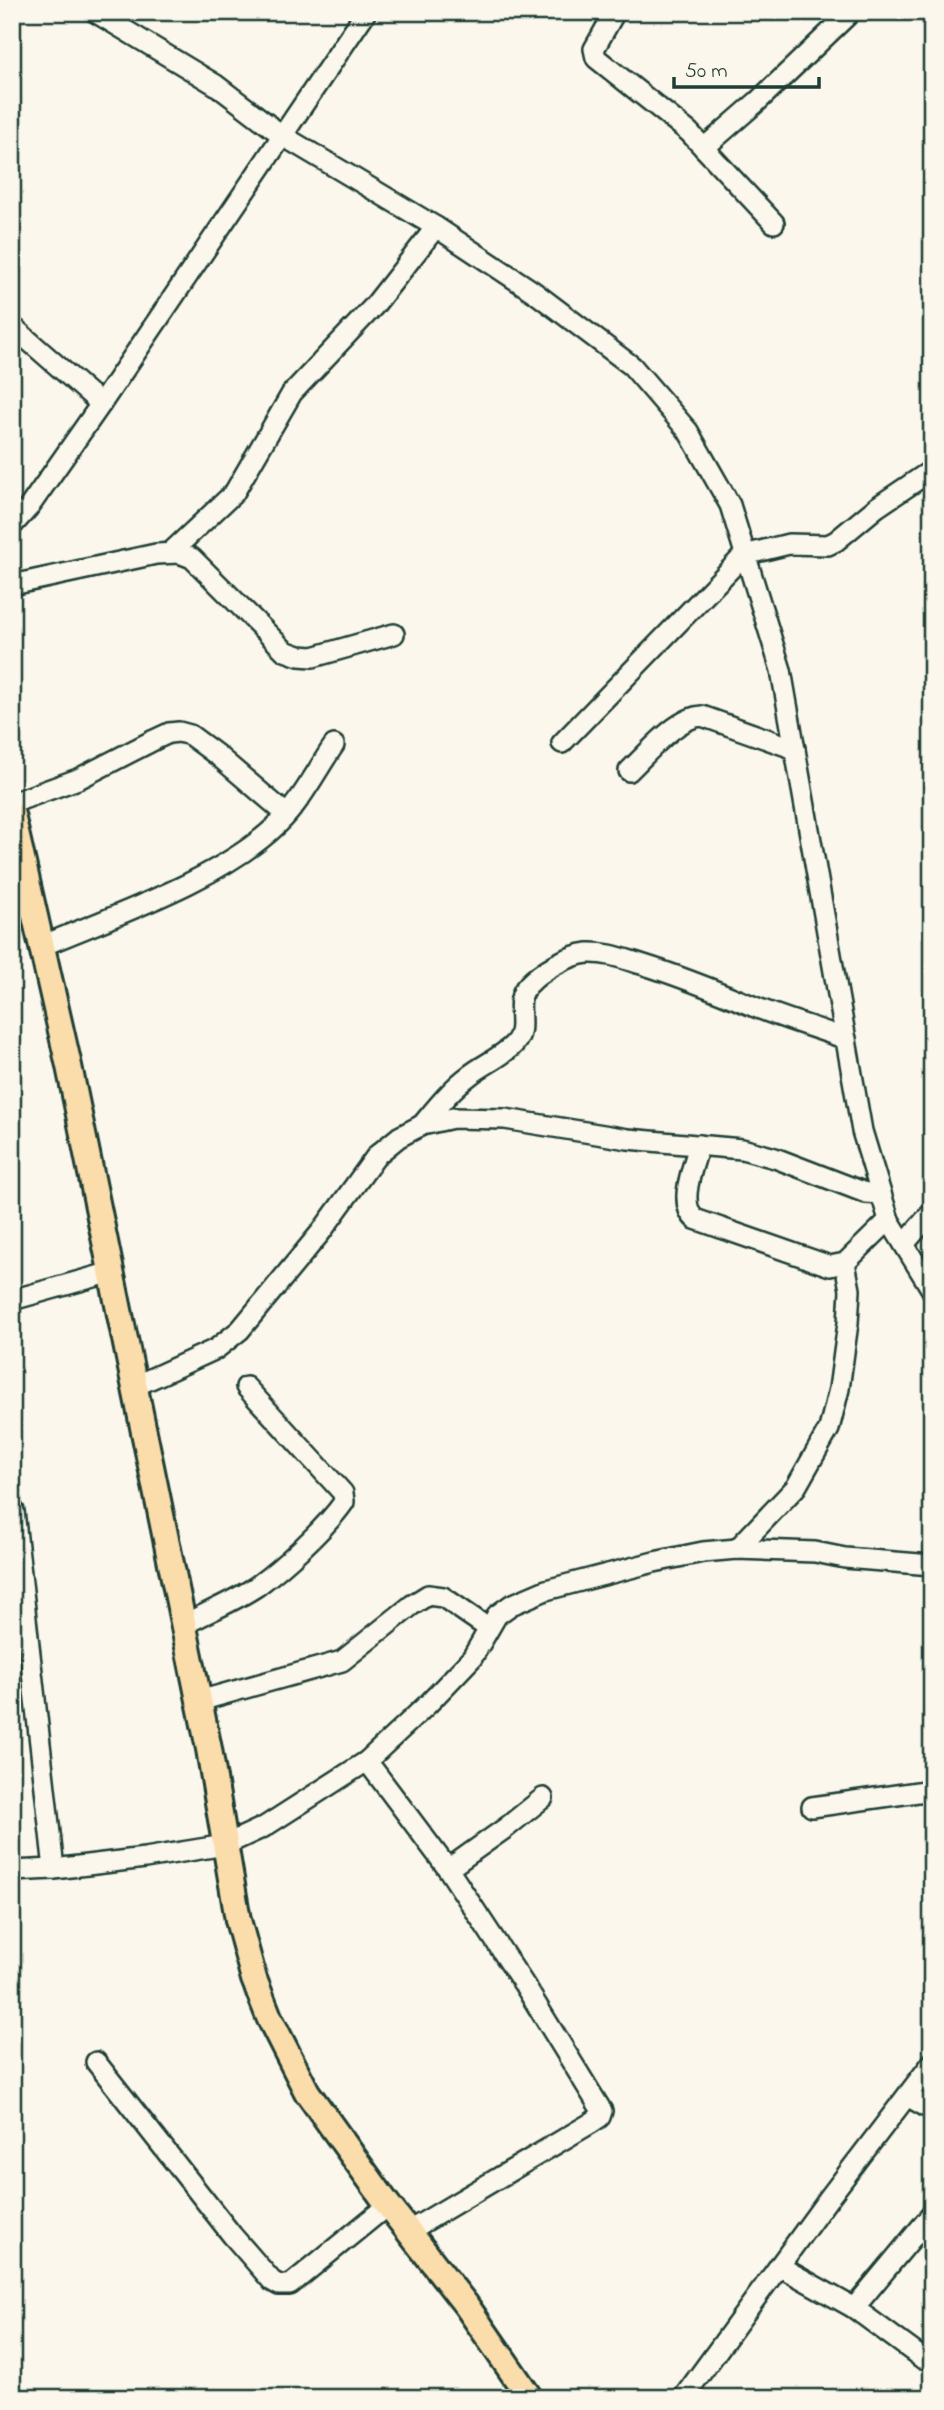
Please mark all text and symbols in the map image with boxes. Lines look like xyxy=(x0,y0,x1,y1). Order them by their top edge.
scale bar xyxy=(674,46,820,90)
text: 50 m xyxy=(685,57,728,87)

